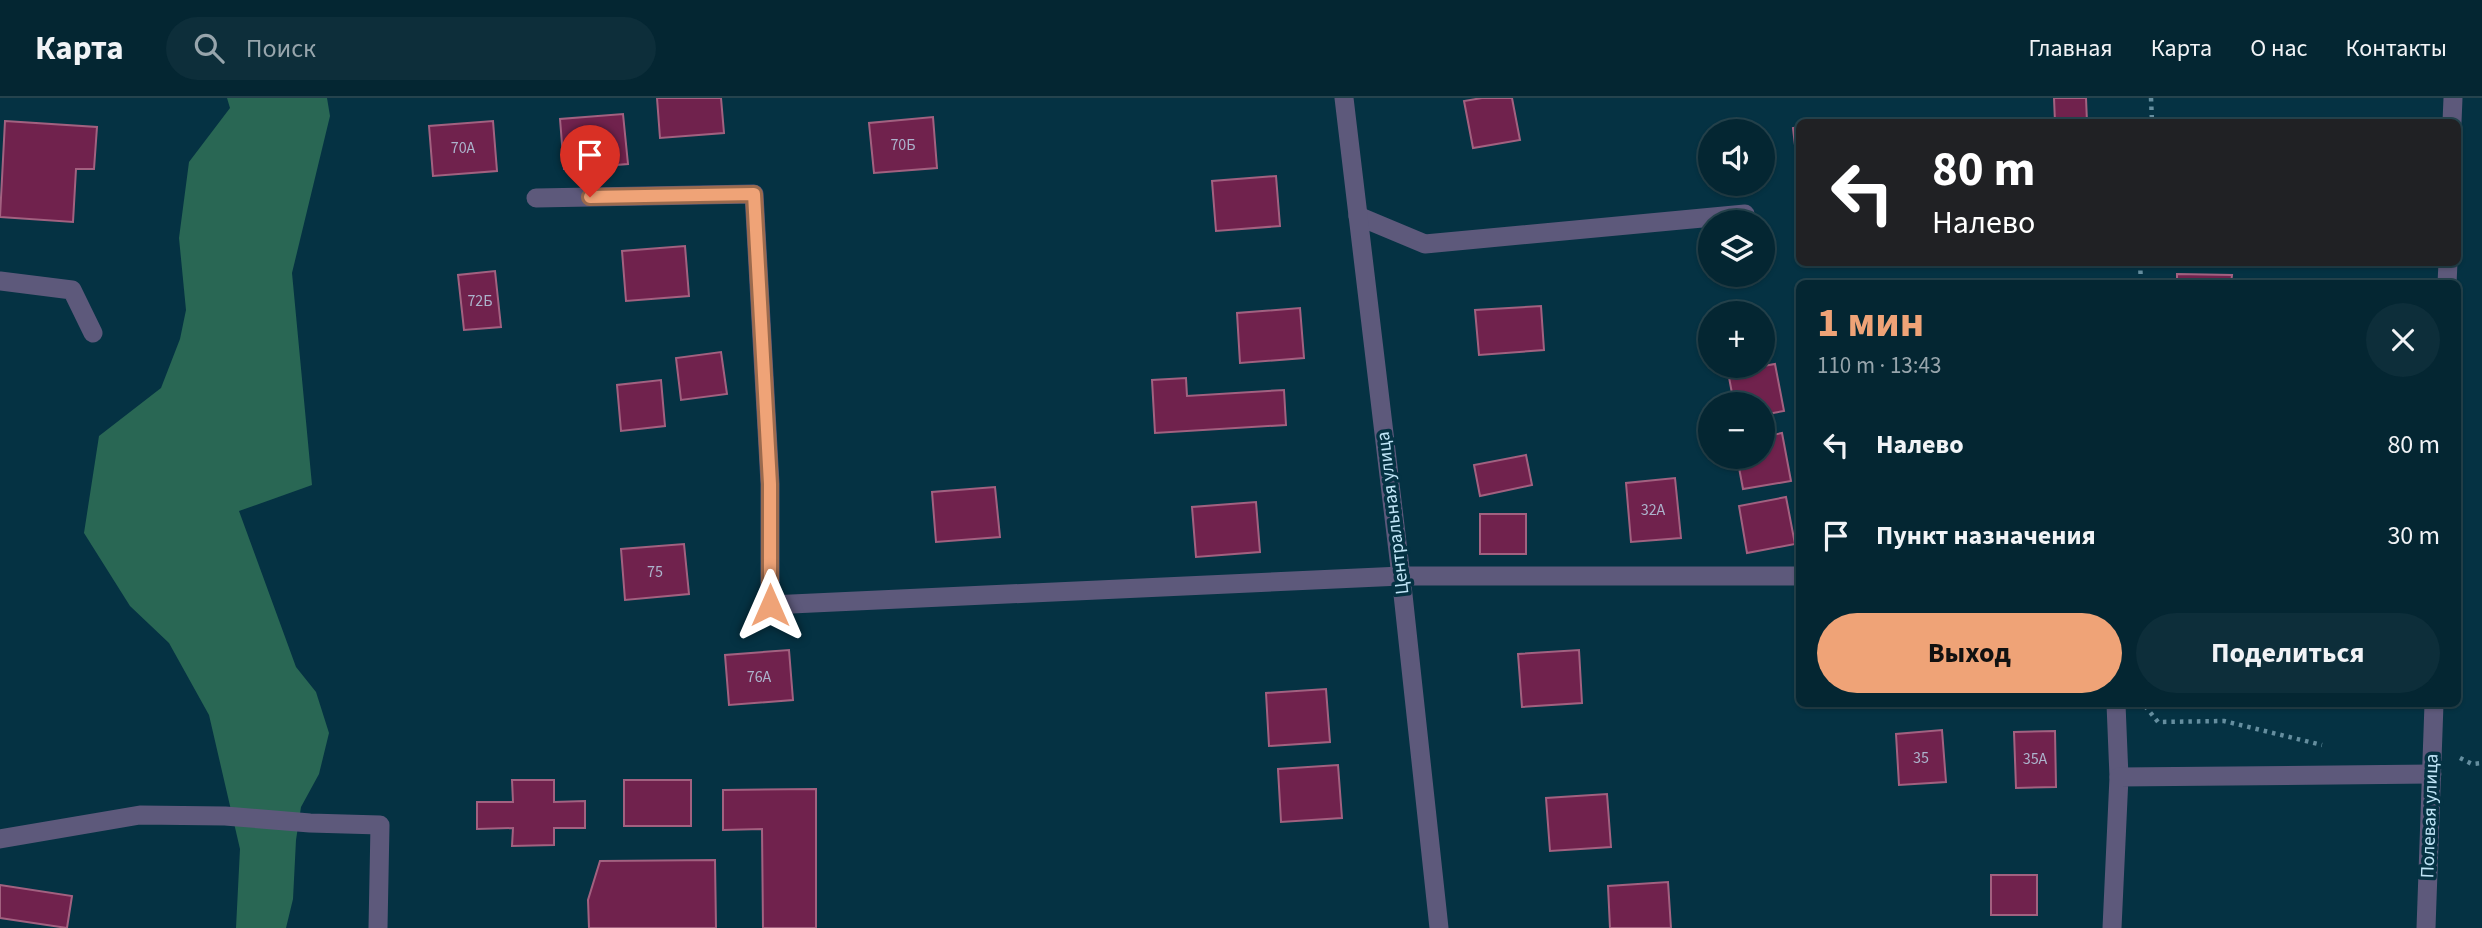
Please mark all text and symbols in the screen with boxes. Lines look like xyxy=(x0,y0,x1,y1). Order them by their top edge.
search box xyxy=(166,17,656,80)
text: Карта xyxy=(35,25,124,72)
icon: search xyxy=(190,29,228,67)
text: Поиск xyxy=(246,30,316,67)
text: Главная xyxy=(2028,31,2113,66)
text: Карта xyxy=(2151,31,2212,66)
text: О нас xyxy=(2250,31,2307,66)
text: Контакты xyxy=(2345,31,2447,66)
map controls xyxy=(1698,119,1775,469)
button: sound xyxy=(1698,119,1775,196)
pin xyxy=(560,125,620,197)
house number: 70Б xyxy=(890,134,916,156)
text: 80 m xyxy=(1932,135,2036,205)
icon: arrive xyxy=(571,136,609,174)
house number: 70А xyxy=(451,137,476,159)
icon: left xyxy=(1817,147,1908,238)
text: Налево xyxy=(1932,200,2035,246)
button: layers xyxy=(1698,210,1775,287)
house number: 72Б xyxy=(467,290,493,312)
text: 1 мин xyxy=(1817,293,1924,353)
button: + xyxy=(1698,301,1775,378)
button: close xyxy=(2366,303,2440,377)
text: 110 m · 13:43 xyxy=(1817,349,1941,382)
button: − xyxy=(1698,392,1775,469)
icon: left xyxy=(1817,426,1855,464)
text: Налево xyxy=(1876,426,1964,463)
text: 80 m xyxy=(2387,426,2440,463)
street label: Центральная улица xyxy=(1370,430,1416,596)
house number: 32А xyxy=(1641,499,1666,521)
icon: arrive xyxy=(1817,517,1855,555)
text: Пункт назначения xyxy=(1876,517,2096,554)
text: 30 m xyxy=(2387,517,2440,554)
house number: 75 xyxy=(647,561,663,583)
position arrow xyxy=(733,568,807,642)
button: Выход xyxy=(1817,613,2122,693)
button: Поделиться xyxy=(2136,613,2440,693)
house number: 76А xyxy=(747,666,772,688)
house number: 35 xyxy=(1913,747,1929,769)
house number: 35А xyxy=(2023,748,2048,770)
street label: Полевая улица xyxy=(2414,753,2446,879)

